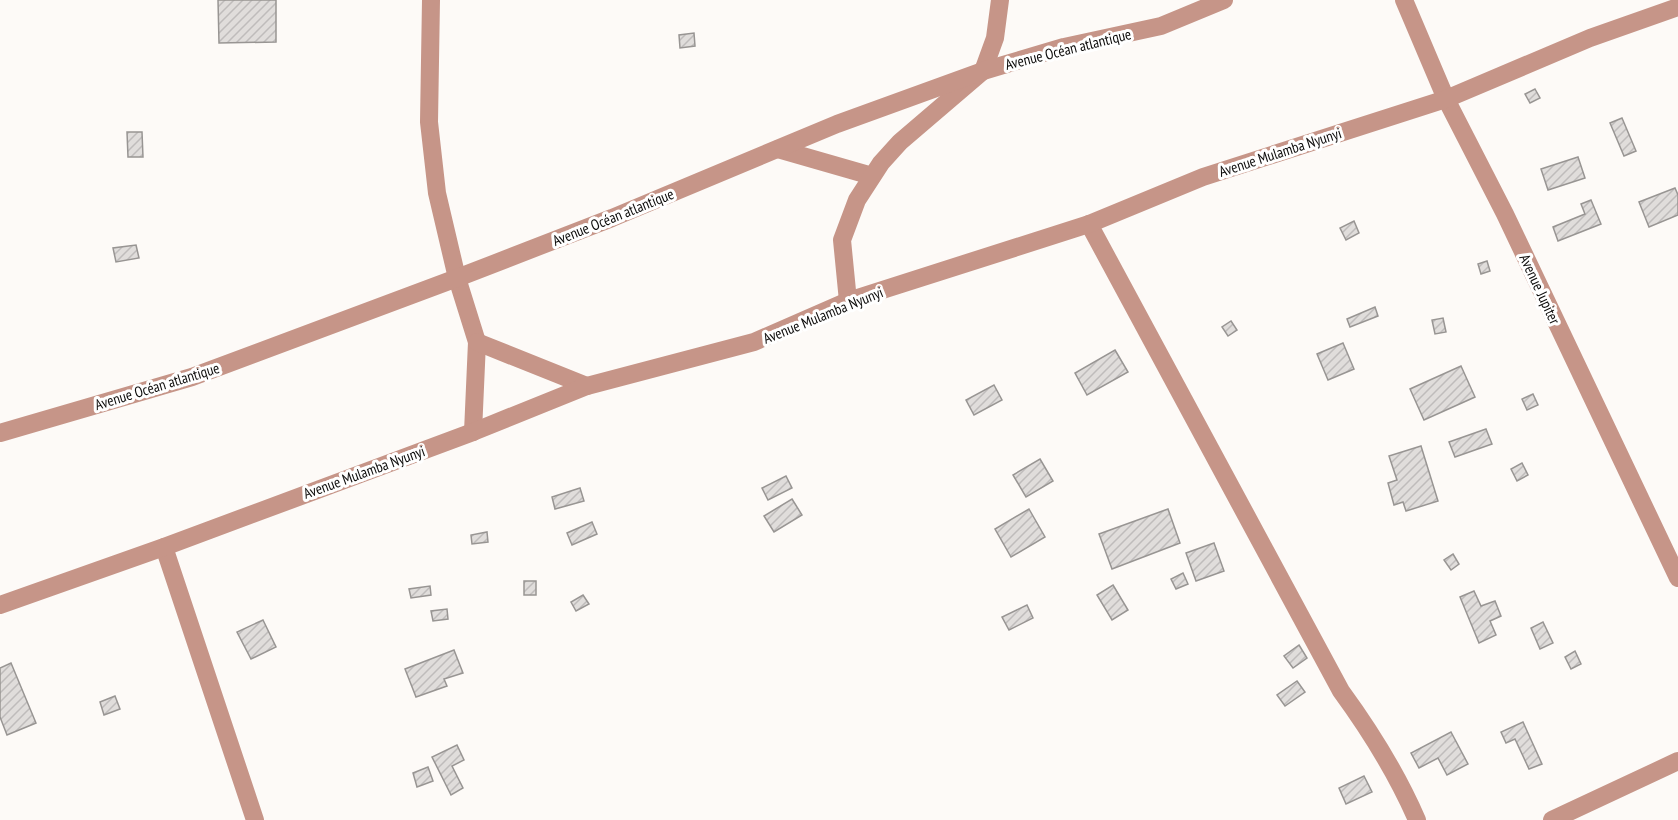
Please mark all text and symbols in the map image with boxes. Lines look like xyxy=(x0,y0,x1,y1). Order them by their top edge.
street label: Avenue Océan atlantique xyxy=(1003,24,1133,74)
street label: Avenue Mulamba Nyunyi xyxy=(1216,123,1344,181)
street label: Avenue Océan atlantique xyxy=(550,184,676,250)
street label: Avenue Jupiter xyxy=(1515,251,1565,328)
street label: Avenue Mulamba Nyunyi xyxy=(760,282,886,348)
street label: Avenue Océan atlantique xyxy=(92,358,222,414)
street label: Avenue Mulamba Nyunyi xyxy=(301,441,427,503)

